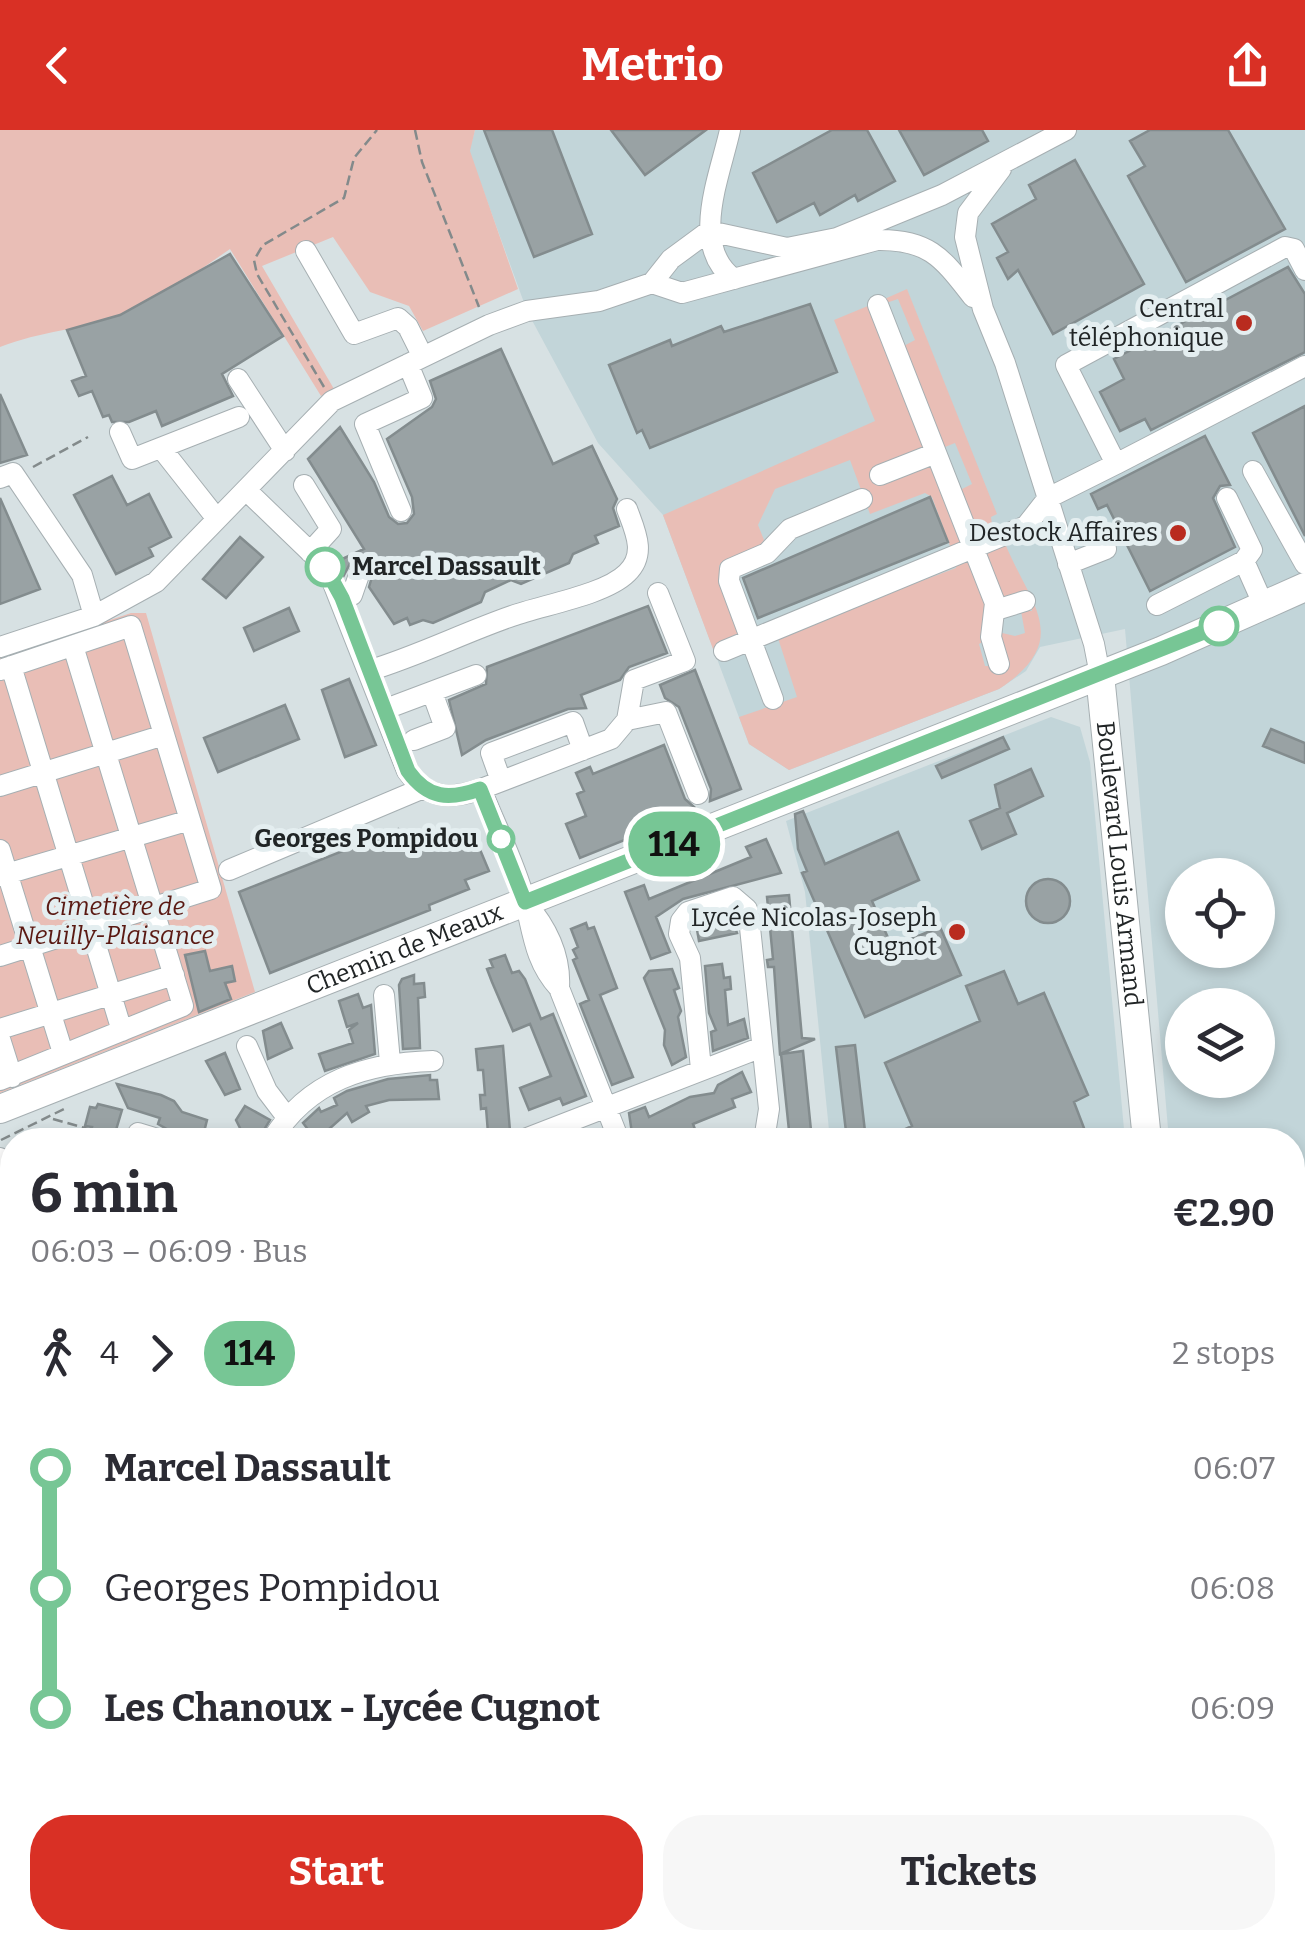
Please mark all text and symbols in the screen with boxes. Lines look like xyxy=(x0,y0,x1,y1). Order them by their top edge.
icon: back xyxy=(30,38,85,93)
text: Metrio xyxy=(581,38,724,92)
icon: share xyxy=(1220,38,1275,93)
place label: Central téléphonique xyxy=(1069,294,1224,353)
marker: Central téléphonique xyxy=(1233,312,1255,334)
place label: Destock Affaires xyxy=(969,518,1158,548)
marker: Destock Affaires xyxy=(1167,522,1189,544)
marker: Marcel Dassault xyxy=(306,548,344,586)
place label: Marcel Dassault xyxy=(352,552,541,582)
unlabelled marker xyxy=(1200,607,1238,645)
street label: Boulevard Louis Armand xyxy=(1090,720,1148,1008)
line badge: 114 xyxy=(616,812,732,876)
text: 114 xyxy=(648,823,700,865)
place label: Georges Pompidou xyxy=(254,824,478,854)
marker: Georges Pompidou xyxy=(488,826,514,852)
map controls xyxy=(1165,858,1275,1098)
button: locate xyxy=(1165,858,1275,968)
park label: Cimetière de Neuilly-Plaisance xyxy=(16,892,214,951)
street label: Chemin de Meaux xyxy=(302,897,507,1002)
place label: Lycée Nicolas-Joseph Cugnot xyxy=(691,903,937,962)
marker: Lycée Nicolas-Joseph Cugnot xyxy=(946,921,968,943)
button: layers xyxy=(1165,988,1275,1098)
text: 6 min xyxy=(30,1161,178,1227)
text: €2.90 xyxy=(1173,1190,1275,1236)
text: 06:03 – 06:09 · Bus xyxy=(30,1232,307,1270)
icon: walk xyxy=(30,1326,85,1381)
icon: forward xyxy=(134,1326,189,1381)
text: 114 xyxy=(224,1332,275,1374)
text: 4 xyxy=(100,1334,119,1372)
text: 2 stops xyxy=(1172,1334,1275,1372)
text: Marcel Dassault xyxy=(104,1445,391,1491)
text: 06:07 xyxy=(1192,1449,1275,1487)
text: Georges Pompidou xyxy=(104,1565,440,1611)
text: 06:08 xyxy=(1189,1569,1275,1607)
text: Les Chanoux - Lycée Cugnot xyxy=(104,1685,600,1731)
text: 06:09 xyxy=(1190,1689,1275,1727)
button: Start xyxy=(30,1815,643,1930)
button: Tickets xyxy=(663,1815,1275,1930)

